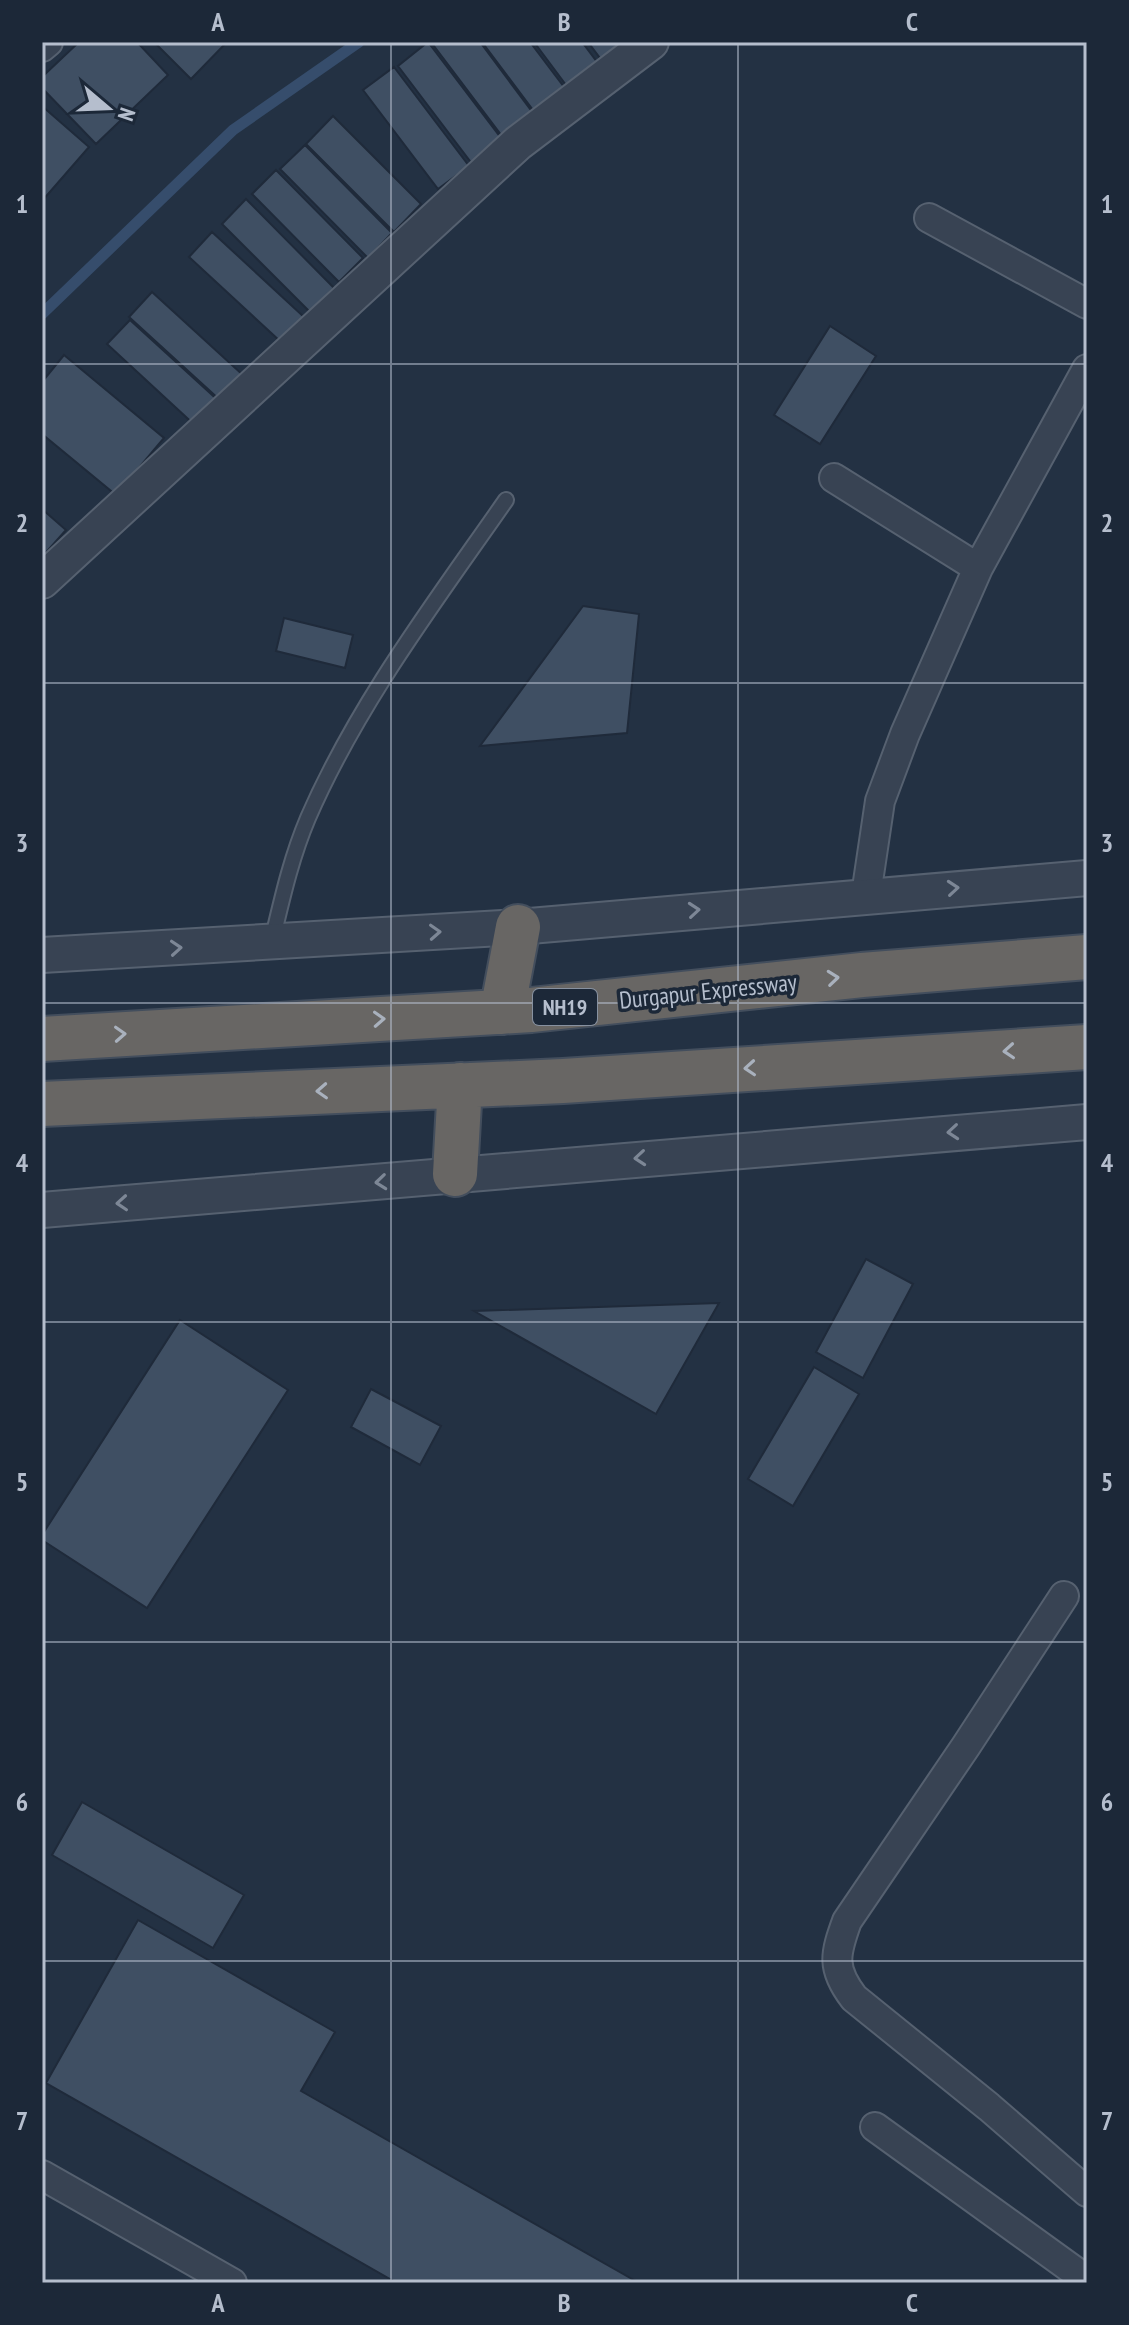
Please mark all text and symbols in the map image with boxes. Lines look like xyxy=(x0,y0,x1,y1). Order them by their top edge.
text: A xyxy=(210,5,225,38)
text: B xyxy=(558,5,571,38)
text: C xyxy=(906,5,918,38)
north arrow xyxy=(68,68,148,148)
text: N xyxy=(112,104,142,125)
text: 1 xyxy=(16,187,28,220)
text: 1 xyxy=(1101,187,1113,220)
text: 2 xyxy=(16,506,28,539)
text: 2 xyxy=(1101,506,1113,539)
text: 3 xyxy=(16,826,28,859)
text: 3 xyxy=(1101,826,1113,859)
one-way arrow xyxy=(947,880,960,897)
one-way arrow xyxy=(688,902,701,919)
one-way arrow xyxy=(429,924,442,941)
one-way arrow xyxy=(170,940,183,957)
street label: Durgapur Expressway xyxy=(618,966,798,1016)
one-way arrow xyxy=(827,969,840,986)
road number: NH19 xyxy=(533,989,597,1025)
one-way arrow xyxy=(373,1011,386,1028)
one-way arrow xyxy=(114,1026,127,1043)
one-way arrow xyxy=(1002,1042,1015,1059)
one-way arrow xyxy=(743,1059,756,1076)
one-way arrow xyxy=(315,1083,328,1100)
one-way arrow xyxy=(946,1124,959,1141)
text: 4 xyxy=(16,1146,29,1179)
text: 4 xyxy=(1101,1146,1114,1179)
one-way arrow xyxy=(633,1149,646,1166)
one-way arrow xyxy=(374,1173,387,1190)
one-way arrow xyxy=(115,1194,128,1211)
text: 5 xyxy=(16,1465,28,1498)
text: 5 xyxy=(1101,1465,1113,1498)
text: 6 xyxy=(16,1785,28,1818)
text: 6 xyxy=(1101,1785,1113,1818)
text: 7 xyxy=(16,2104,28,2137)
text: 7 xyxy=(1101,2104,1113,2137)
text: A xyxy=(210,2286,225,2319)
text: B xyxy=(558,2286,571,2319)
text: C xyxy=(906,2286,918,2319)

